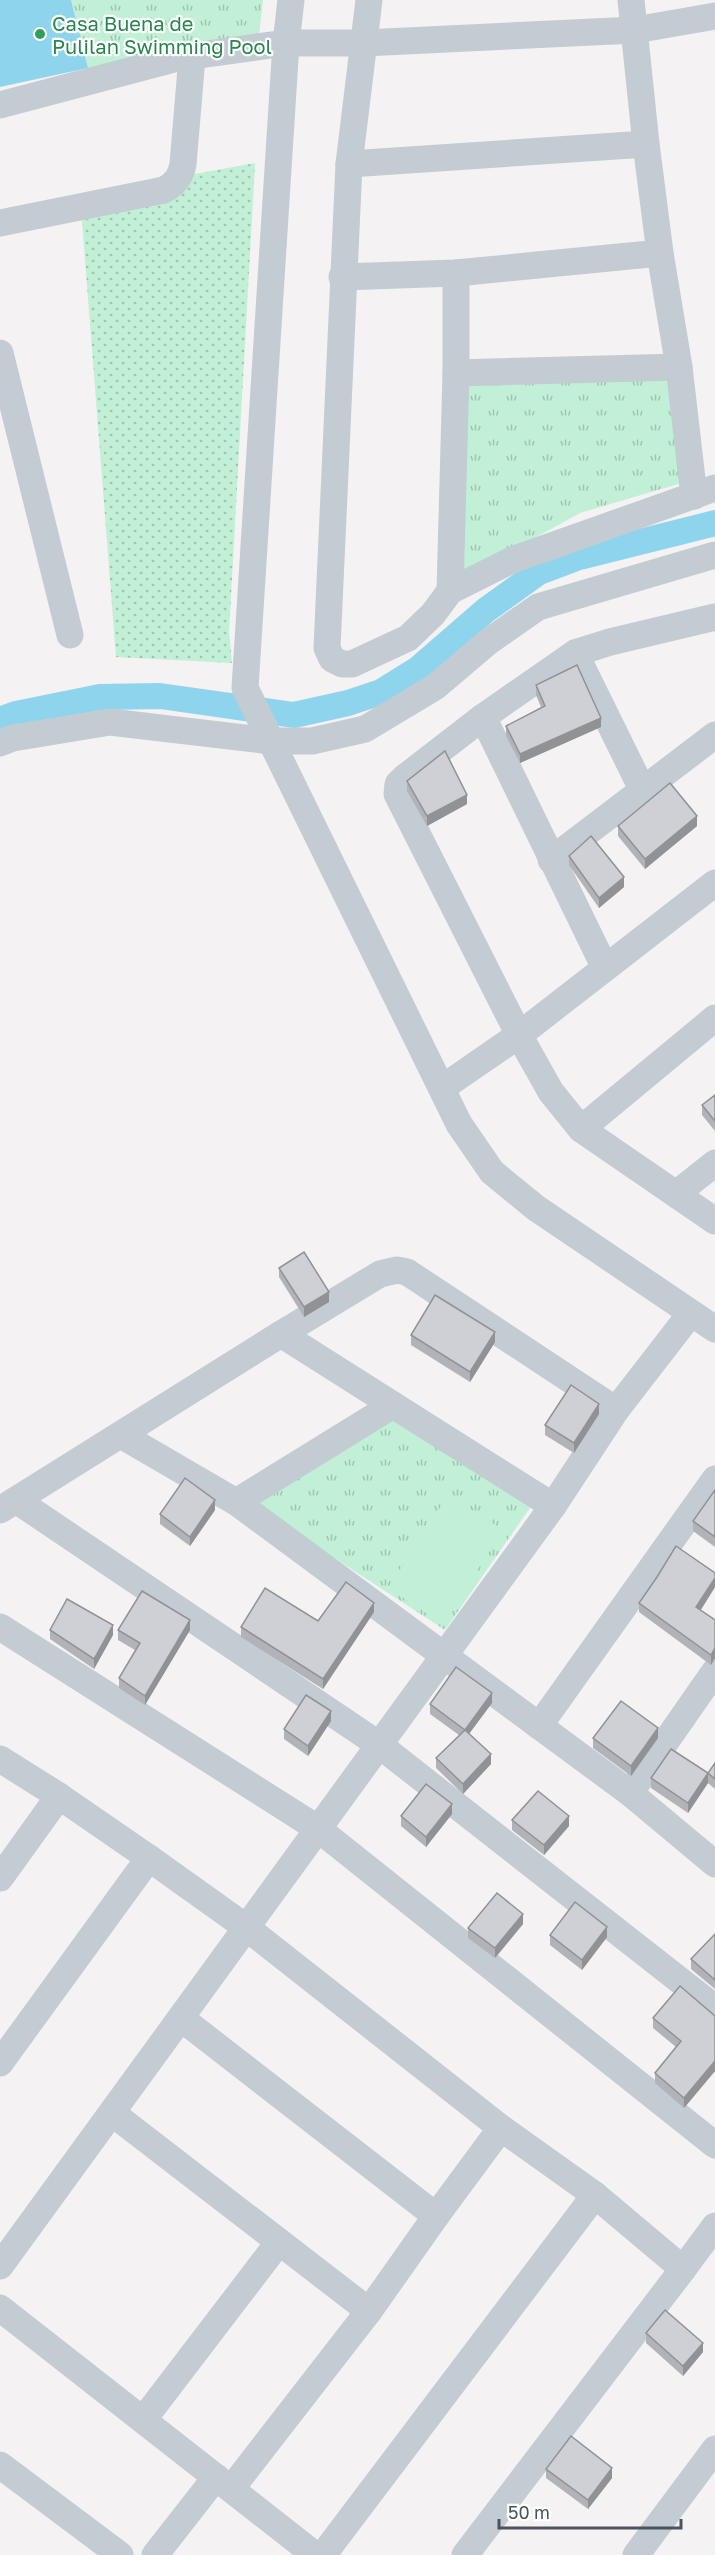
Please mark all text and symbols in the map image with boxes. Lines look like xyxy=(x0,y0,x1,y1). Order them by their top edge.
place label: Casa Buena de Pulilan Swimming Pool xyxy=(52,11,272,58)
marker: Casa Buena de Pulilan Swimming Pool xyxy=(33,27,47,41)
scale bar xyxy=(499,2492,680,2530)
text: 50 m xyxy=(508,2501,550,2523)

